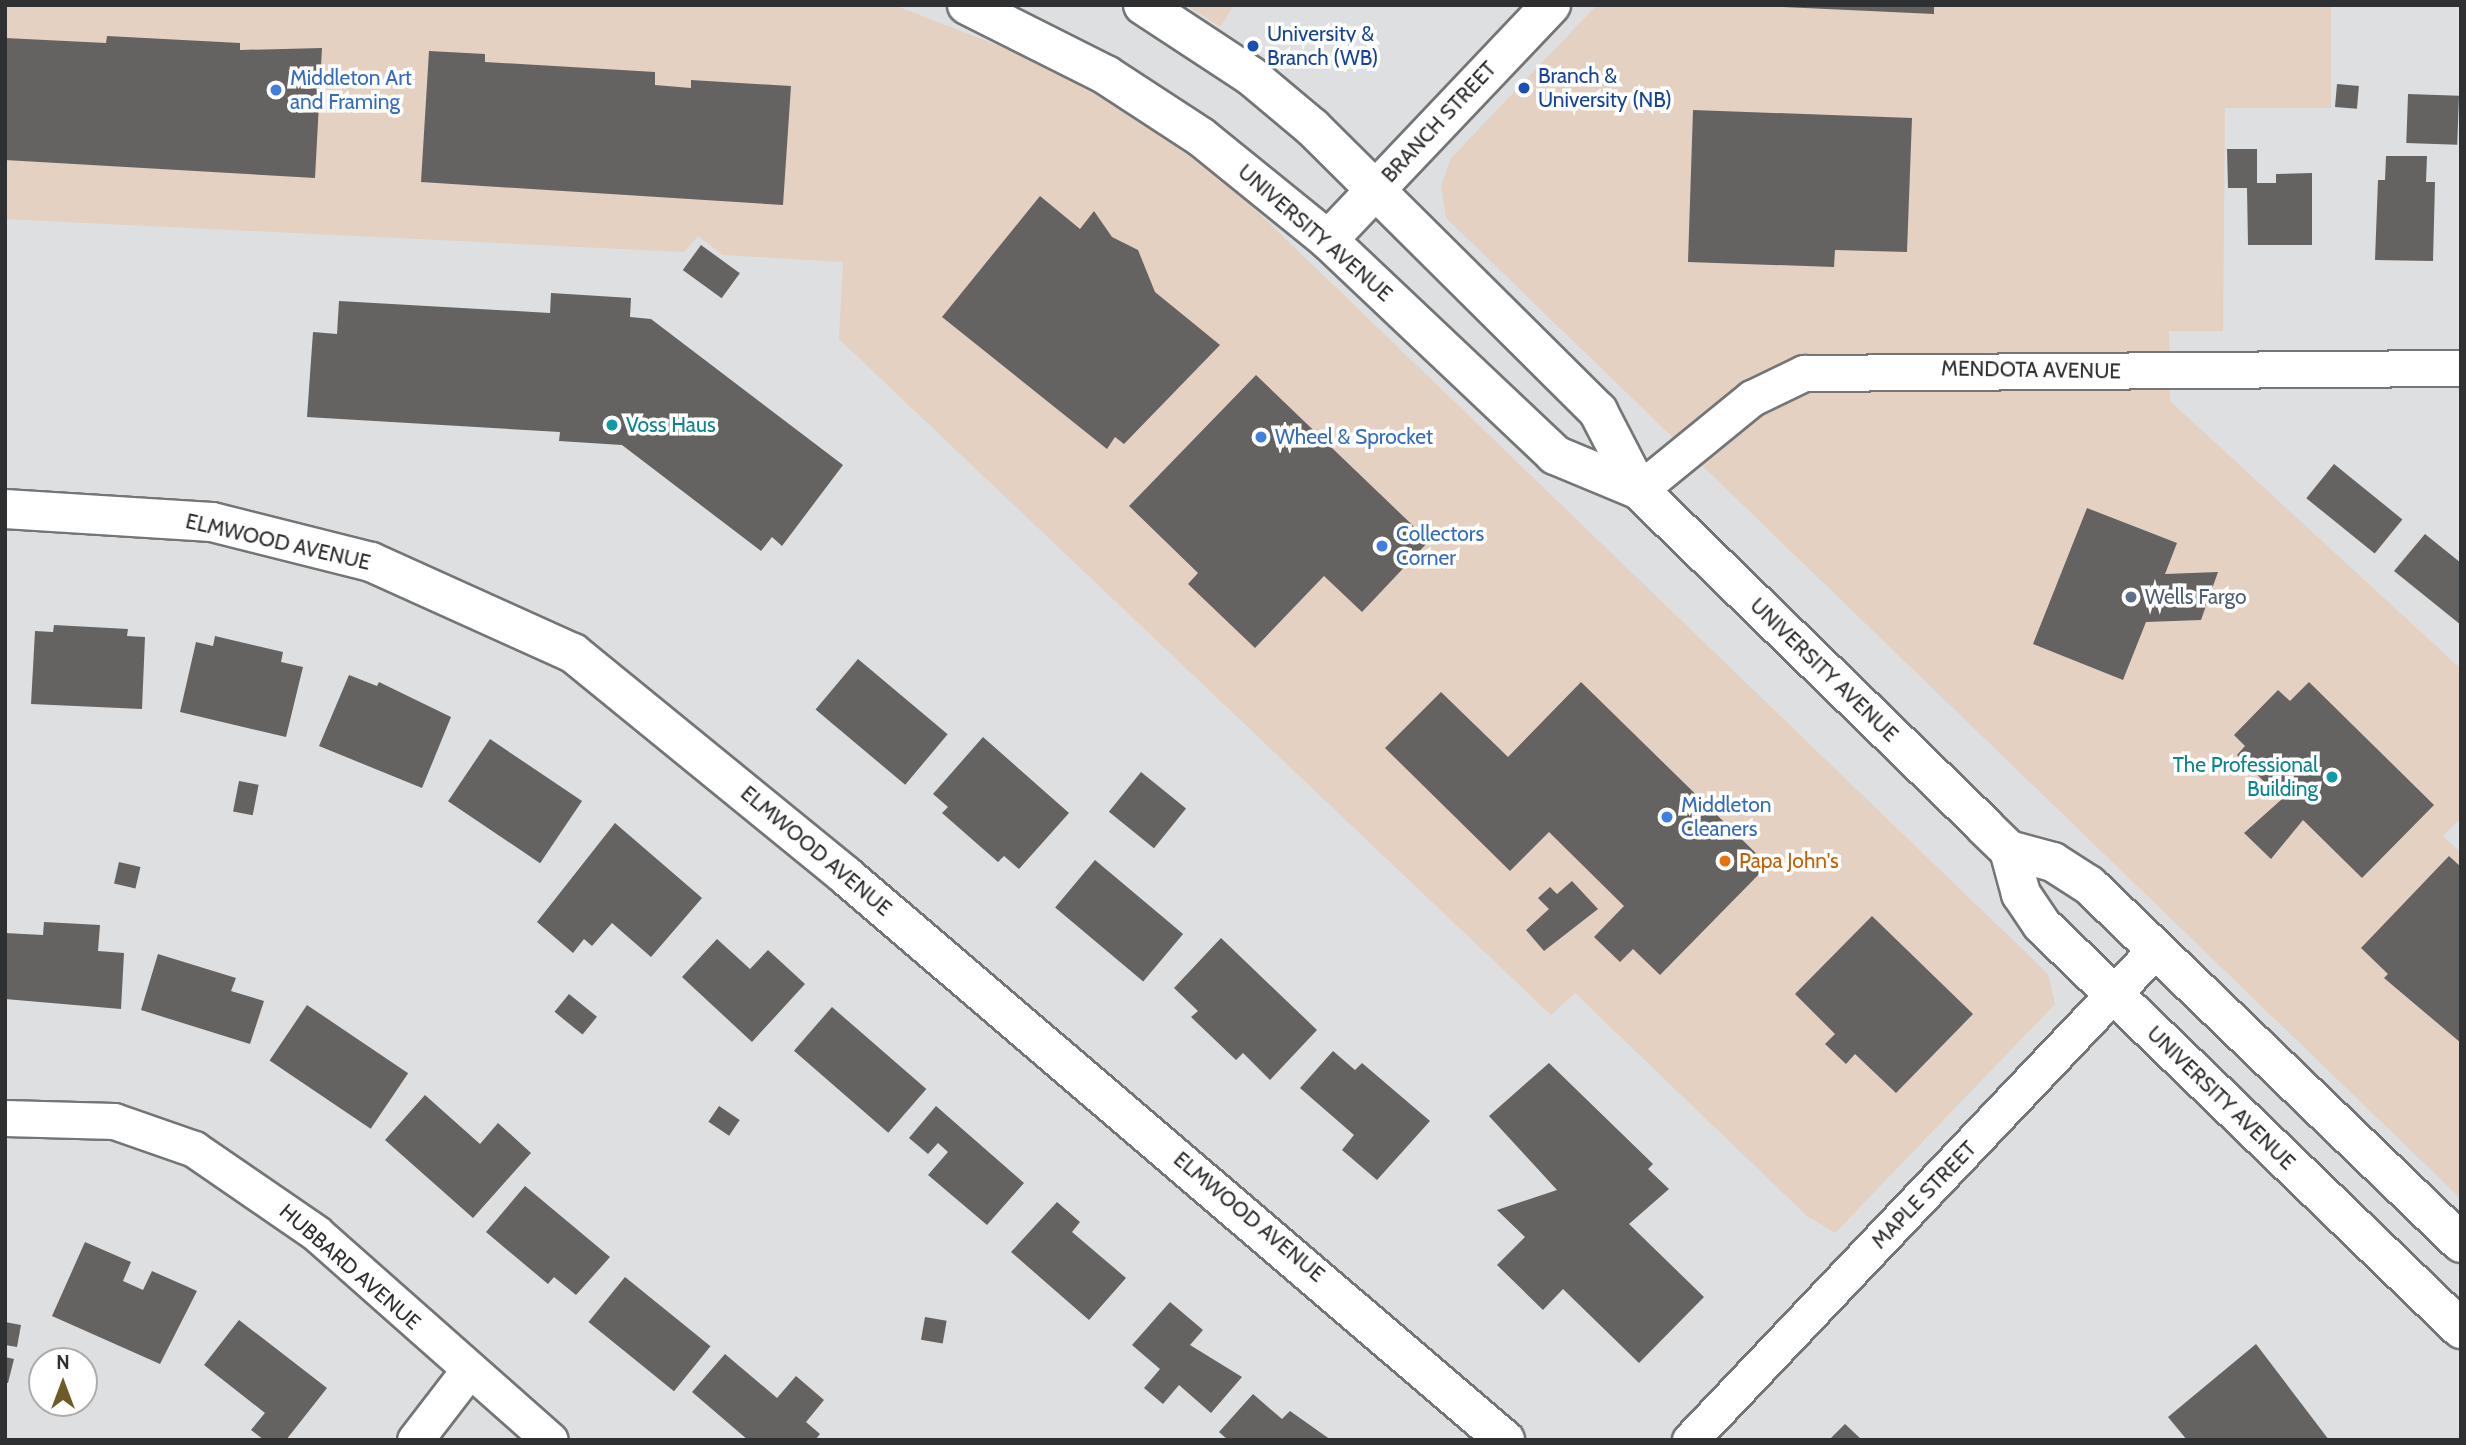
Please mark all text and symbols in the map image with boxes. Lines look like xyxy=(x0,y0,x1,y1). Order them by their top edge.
place label: University & Branch (WB) xyxy=(1267,21,1378,71)
marker: University & Branch (WB) xyxy=(1245,38,1261,54)
street label: BRANCH STREET xyxy=(1377,56,1501,188)
place label: Branch & University (NB) xyxy=(1538,63,1672,113)
place label: Middleton Art and Framing xyxy=(290,65,412,115)
marker: Branch & University (NB) xyxy=(1516,80,1532,96)
marker: Middleton Art and Framing xyxy=(268,82,284,98)
street label: UNIVERSITY AVENUE xyxy=(1233,159,1397,307)
street label: MENDOTA AVENUE xyxy=(1941,356,2121,384)
place label: Voss Haus xyxy=(626,412,716,438)
marker: Voss Haus xyxy=(604,417,620,433)
place label: Wheel & Sprocket xyxy=(1275,424,1433,450)
marker: Wheel & Sprocket xyxy=(1253,429,1269,445)
street label: ELMWOOD AVENUE xyxy=(183,508,373,576)
place label: Collectors Corner xyxy=(1396,521,1484,571)
marker: Collectors Corner xyxy=(1374,538,1390,554)
place label: Wells Fargo xyxy=(2145,584,2247,610)
marker: Wells Fargo xyxy=(2123,589,2139,605)
street label: UNIVERSITY AVENUE xyxy=(1745,593,1903,747)
place label: The Professional Building xyxy=(2173,752,2318,802)
marker: The Professional Building xyxy=(2324,769,2340,785)
street label: ELMWOOD AVENUE xyxy=(736,781,896,921)
place label: Middleton Cleaners xyxy=(1681,792,1771,842)
marker: Middleton Cleaners xyxy=(1659,809,1675,825)
place label: Papa John's xyxy=(1739,848,1839,874)
marker: Papa John's xyxy=(1717,853,1733,869)
street label: UNIVERSITY AVENUE xyxy=(2142,1021,2300,1175)
street label: MAPLE STREET xyxy=(1866,1136,1982,1254)
street label: ELMWOOD AVENUE xyxy=(1169,1147,1329,1287)
street label: HUBBARD AVENUE xyxy=(274,1199,426,1335)
north arrow xyxy=(28,1347,98,1417)
text: N xyxy=(56,1351,70,1374)

